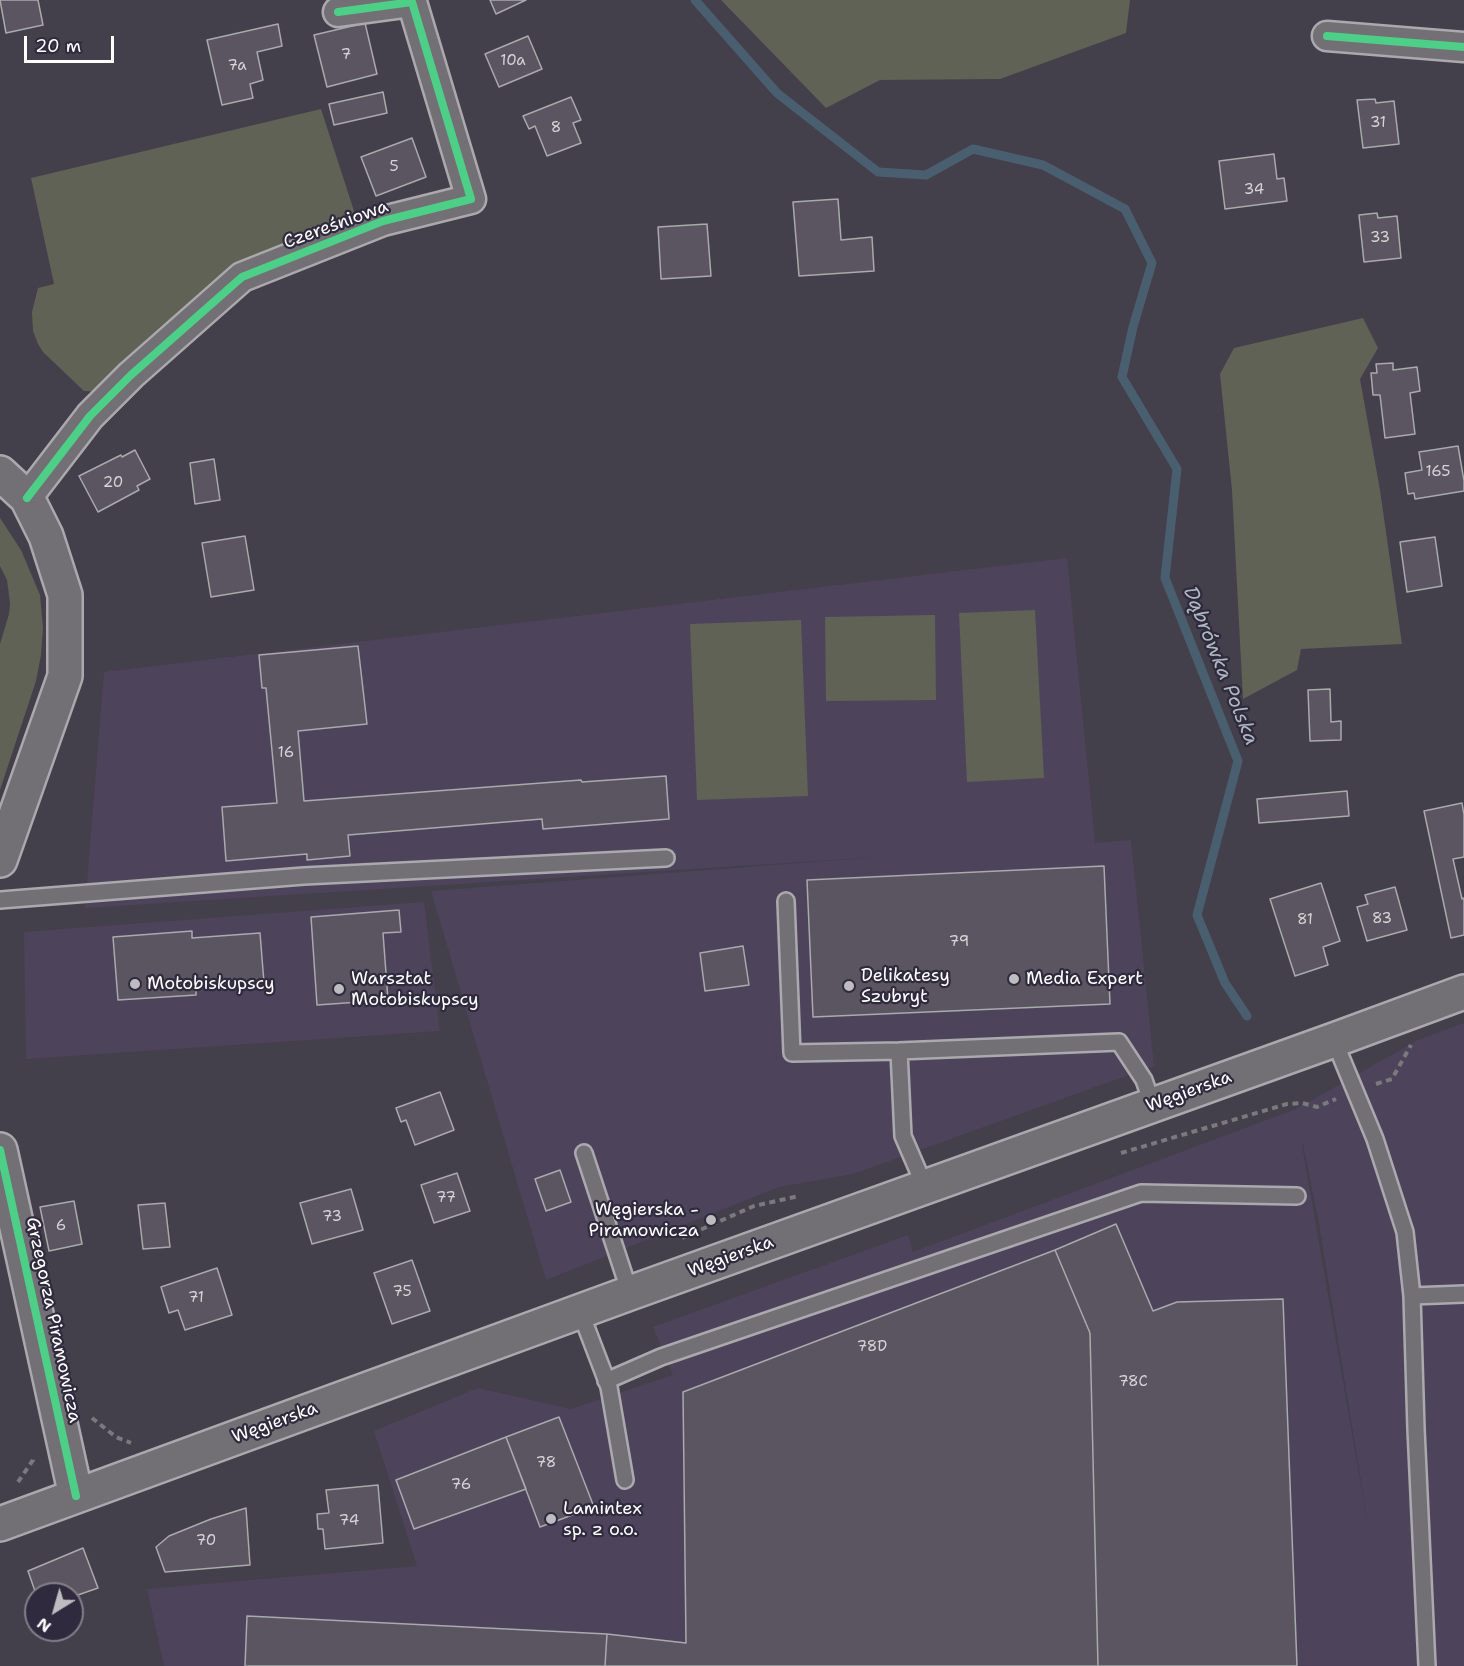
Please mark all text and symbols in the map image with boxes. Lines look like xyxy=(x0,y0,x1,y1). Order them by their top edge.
scale bar xyxy=(27,24,117,62)
text: 20 m xyxy=(35,34,81,58)
house number: 7 xyxy=(341,46,351,64)
house number: 10a xyxy=(500,52,526,70)
house number: 7a xyxy=(227,57,247,75)
house number: 31 xyxy=(1370,114,1386,132)
house number: 8 xyxy=(551,119,561,137)
house number: 5 xyxy=(389,158,399,176)
house number: 34 xyxy=(1244,181,1264,199)
street label: Czereśniowa xyxy=(281,196,391,254)
house number: 33 xyxy=(1370,229,1390,247)
house number: 165 xyxy=(1426,463,1450,481)
house number: 20 xyxy=(103,474,123,492)
water label: Dąbrówka Polska xyxy=(1177,583,1263,749)
house number: 16 xyxy=(278,744,294,762)
house number: 83 xyxy=(1372,910,1392,928)
house number: 81 xyxy=(1297,911,1313,929)
house number: 79 xyxy=(949,933,969,951)
place label: Delikatesy Szubryt xyxy=(861,965,950,1008)
place label: Warsztat Motobiskupscy xyxy=(351,968,479,1010)
place label: Media Expert xyxy=(1026,968,1143,990)
marker: Media Expert xyxy=(1007,972,1021,986)
place label: Motobiskupscy xyxy=(147,973,275,995)
marker: Motobiskupscy xyxy=(128,977,142,991)
marker: Delikatesy Szubryt xyxy=(842,979,856,993)
marker: Warsztat Motobiskupscy xyxy=(332,982,346,996)
street label: Węgierska xyxy=(1143,1067,1235,1117)
house number: 77 xyxy=(436,1189,456,1207)
place label: Węgierska - Piramowicza xyxy=(589,1199,699,1242)
house number: 73 xyxy=(322,1208,342,1226)
marker: Węgierska - Piramowicza xyxy=(704,1213,718,1227)
street label: Grzegorza Piramowicza xyxy=(21,1215,85,1425)
house number: 6 xyxy=(56,1217,66,1235)
street label: Węgierska xyxy=(685,1232,777,1282)
house number: 75 xyxy=(392,1283,412,1301)
house number: 71 xyxy=(188,1289,204,1307)
house number: 78D xyxy=(857,1338,887,1356)
house number: 78C xyxy=(1118,1373,1148,1391)
street label: Węgierska xyxy=(229,1398,321,1448)
house number: 78 xyxy=(536,1454,556,1472)
house number: 76 xyxy=(451,1476,471,1494)
place label: Lamintex sp. z o.o. xyxy=(563,1498,642,1540)
house number: 74 xyxy=(339,1512,359,1530)
marker: Lamintex sp. z o.o. xyxy=(544,1512,558,1526)
house number: 70 xyxy=(196,1532,216,1550)
north arrow xyxy=(24,1582,84,1642)
text: N xyxy=(33,1613,55,1637)

